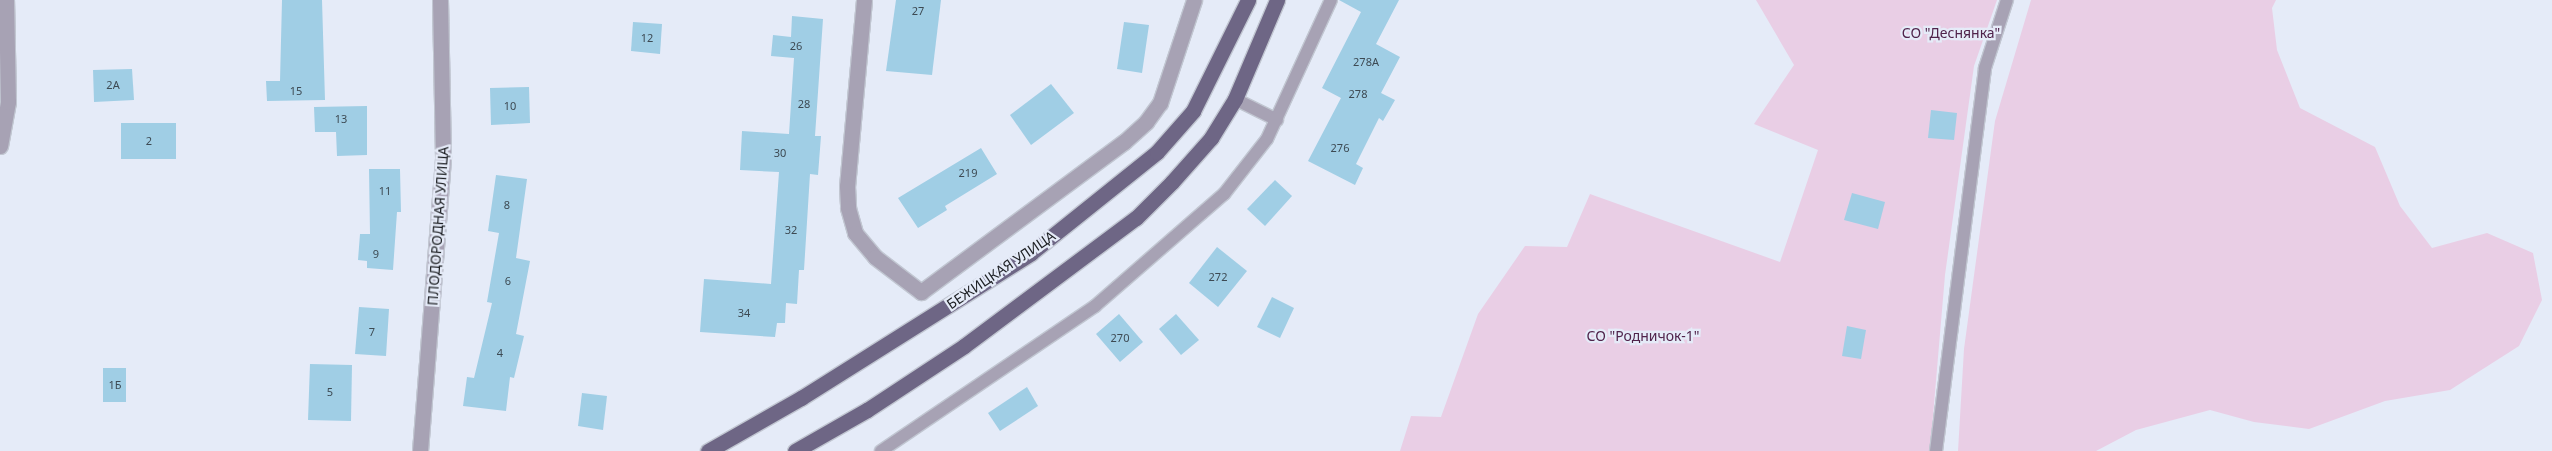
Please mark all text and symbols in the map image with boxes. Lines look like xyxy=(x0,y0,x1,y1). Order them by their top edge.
house number: 27 xyxy=(912,4,924,18)
park label: СО "Деснянка" xyxy=(1902,25,2000,41)
house number: 12 xyxy=(641,31,653,45)
house number: 26 xyxy=(790,39,802,53)
house number: 278А xyxy=(1353,55,1379,69)
house number: 2А xyxy=(106,78,120,92)
house number: 15 xyxy=(290,84,302,98)
house number: 278 xyxy=(1349,87,1367,101)
house number: 28 xyxy=(798,97,810,111)
house number: 10 xyxy=(504,99,516,113)
house number: 13 xyxy=(335,112,347,126)
house number: 2 xyxy=(146,134,152,148)
house number: 276 xyxy=(1331,141,1349,155)
street label: ПЛОДОРОДНАЯ УЛИЦА xyxy=(424,146,452,306)
house number: 30 xyxy=(774,146,786,160)
house number: 219 xyxy=(959,166,977,180)
house number: 11 xyxy=(379,184,391,198)
house number: 8 xyxy=(504,198,510,212)
house number: 32 xyxy=(785,223,797,237)
street label: БЕЖИЦКАЯ УЛИЦА xyxy=(944,227,1058,313)
house number: 9 xyxy=(373,247,379,261)
house number: 272 xyxy=(1209,270,1227,284)
house number: 6 xyxy=(505,274,511,288)
house number: 34 xyxy=(738,306,750,320)
house number: 7 xyxy=(369,325,375,339)
park label: СО "Родничок-1" xyxy=(1586,328,1700,344)
house number: 270 xyxy=(1111,331,1129,345)
house number: 4 xyxy=(497,346,503,360)
house number: 1Б xyxy=(108,378,122,392)
house number: 5 xyxy=(327,385,333,399)

